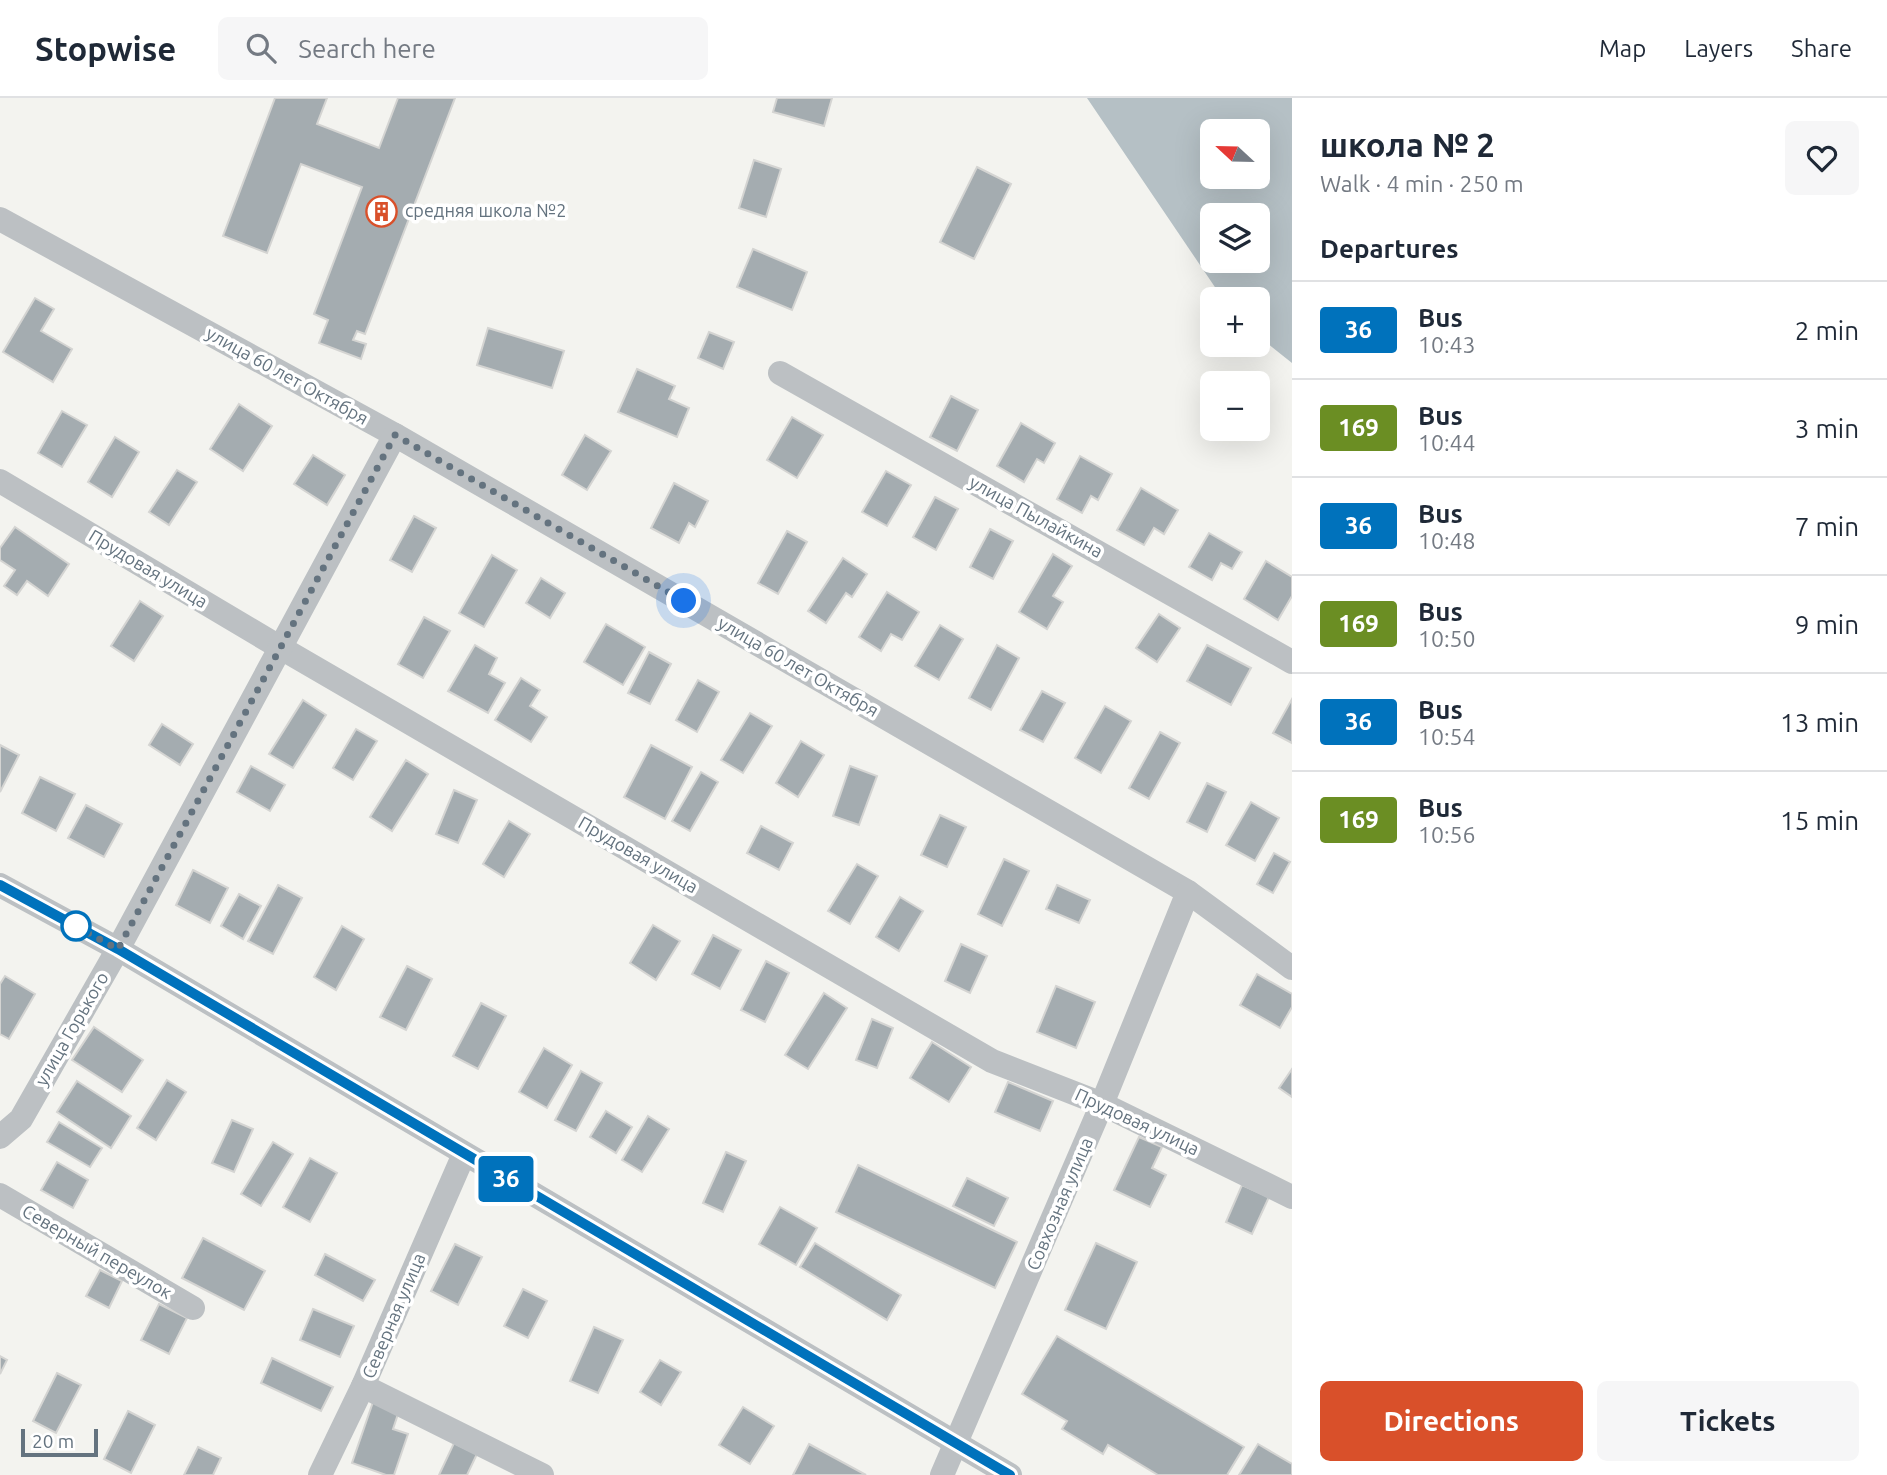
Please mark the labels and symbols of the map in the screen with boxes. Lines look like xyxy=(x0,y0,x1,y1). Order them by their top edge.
north arrow xyxy=(1200,119,1270,189)
building icon: средняя школа №2 xyxy=(365,194,399,228)
place label: средняя школа №2 xyxy=(405,200,566,220)
street label: улица 60 лет Октября xyxy=(203,322,372,428)
street label: улица Пылайкина xyxy=(966,471,1107,561)
street label: Прудовая улица xyxy=(86,525,211,611)
your location xyxy=(666,583,701,618)
street label: улица 60 лет Октября xyxy=(715,612,882,720)
street label: Прудовая улица xyxy=(575,812,702,896)
unlabelled marker xyxy=(61,911,91,941)
street label: улица Горького xyxy=(30,968,112,1089)
street label: Прудовая улица xyxy=(1072,1084,1203,1159)
street label: Совхозная улица xyxy=(1022,1134,1096,1273)
line badge: 36 xyxy=(475,1156,538,1202)
street label: Северный переулок xyxy=(19,1200,176,1302)
street label: Северная улица xyxy=(358,1250,429,1381)
scale bar xyxy=(21,1426,98,1458)

